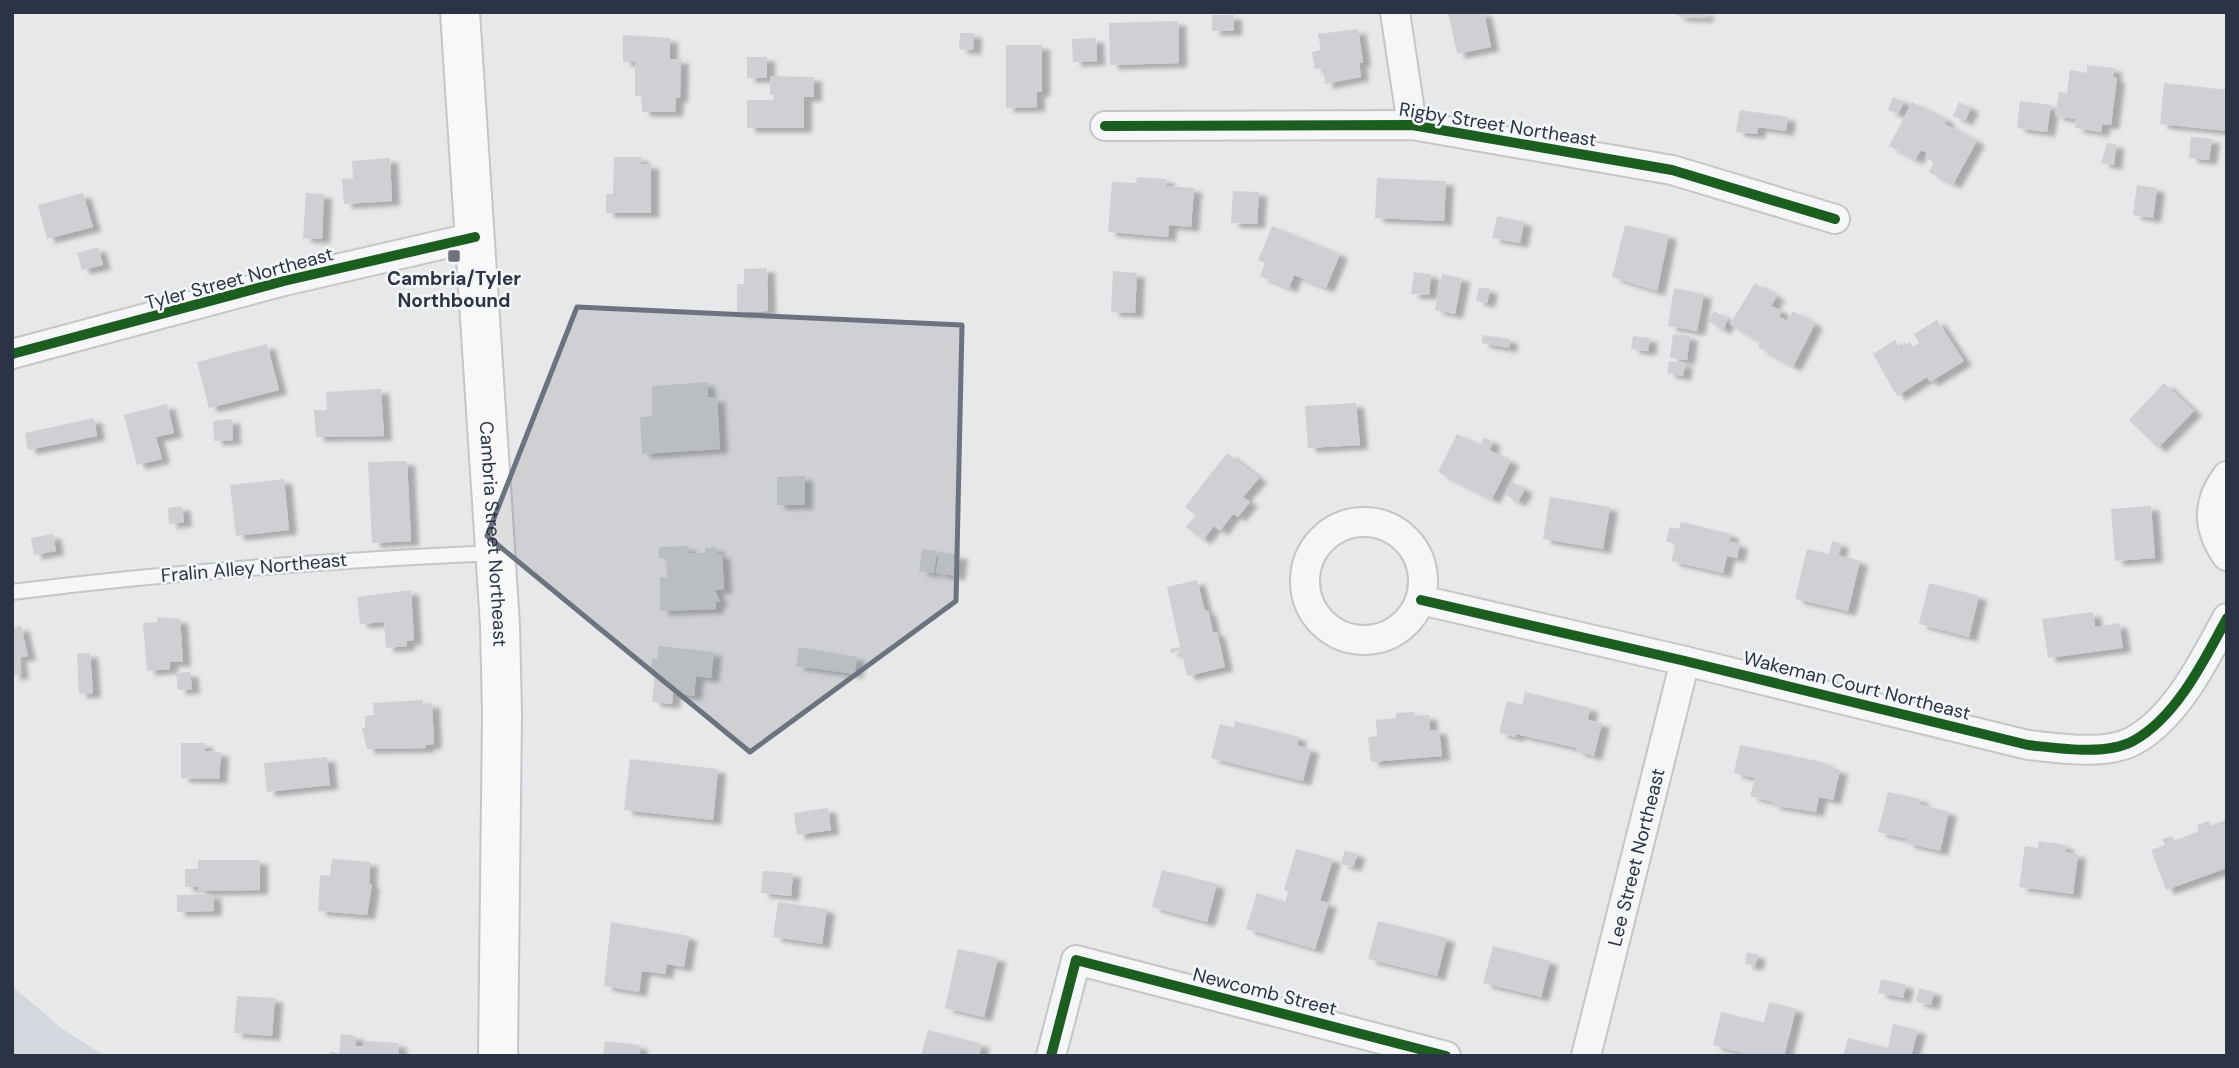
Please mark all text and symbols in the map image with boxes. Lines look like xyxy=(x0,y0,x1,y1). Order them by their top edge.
street label: Rigby Street Northeast xyxy=(1397,97,1598,152)
street label: Tyler Street Northeast xyxy=(142,241,336,316)
marker: Cambria/Tyler Northbound xyxy=(446,248,462,264)
place label: Cambria/Tyler Northbound xyxy=(387,266,521,313)
street label: Cambria Street Northeast xyxy=(474,420,512,647)
street label: Fralin Alley Northeast xyxy=(160,547,348,588)
street label: Wakeman Court Northeast xyxy=(1741,645,1973,726)
street label: Lee Street Northeast xyxy=(1602,766,1671,949)
street label: Newcomb Street xyxy=(1190,962,1339,1021)

